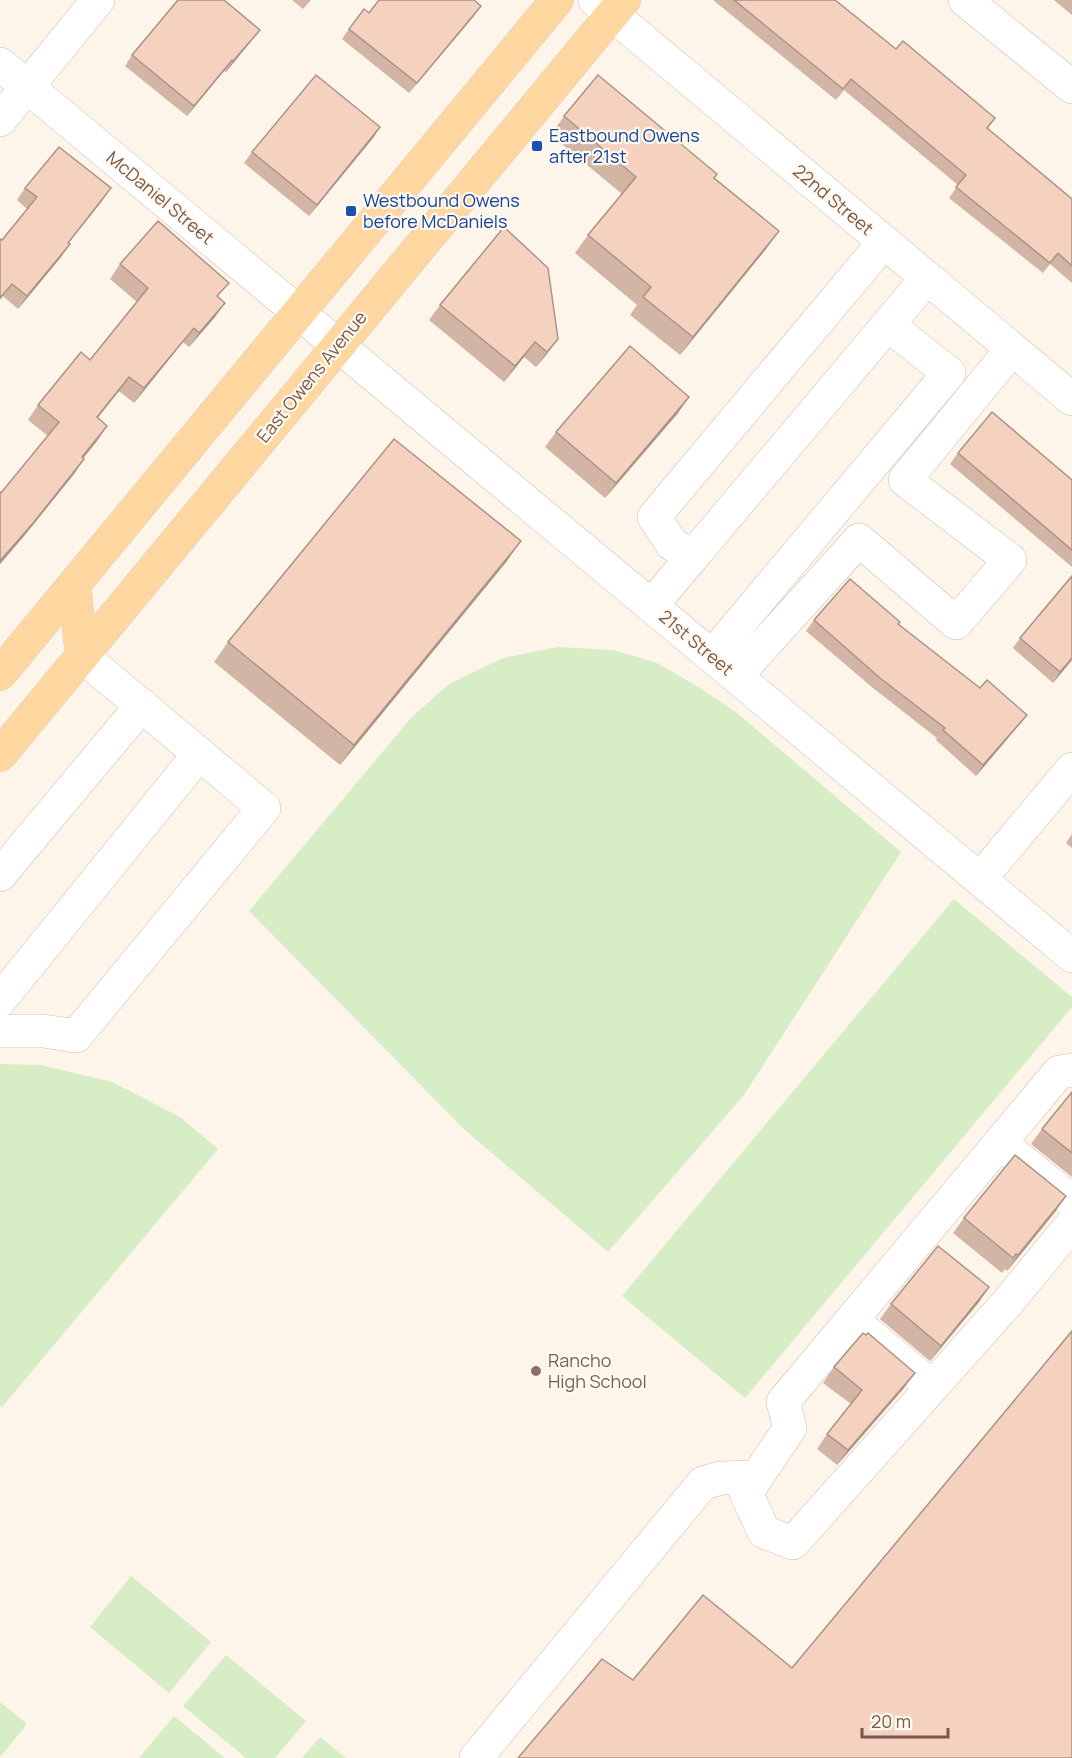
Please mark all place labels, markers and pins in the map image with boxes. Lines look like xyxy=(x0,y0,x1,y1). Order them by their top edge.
place label: Eastbound Owens after 21st xyxy=(549,123,700,168)
marker: Eastbound Owens after 21st xyxy=(530,139,544,153)
place label: Westbound Owens before McDaniels xyxy=(363,188,520,233)
marker: Westbound Owens before McDaniels xyxy=(344,204,358,218)
place label: Rancho High School xyxy=(548,1348,647,1393)
marker: Rancho High School xyxy=(529,1364,543,1378)

